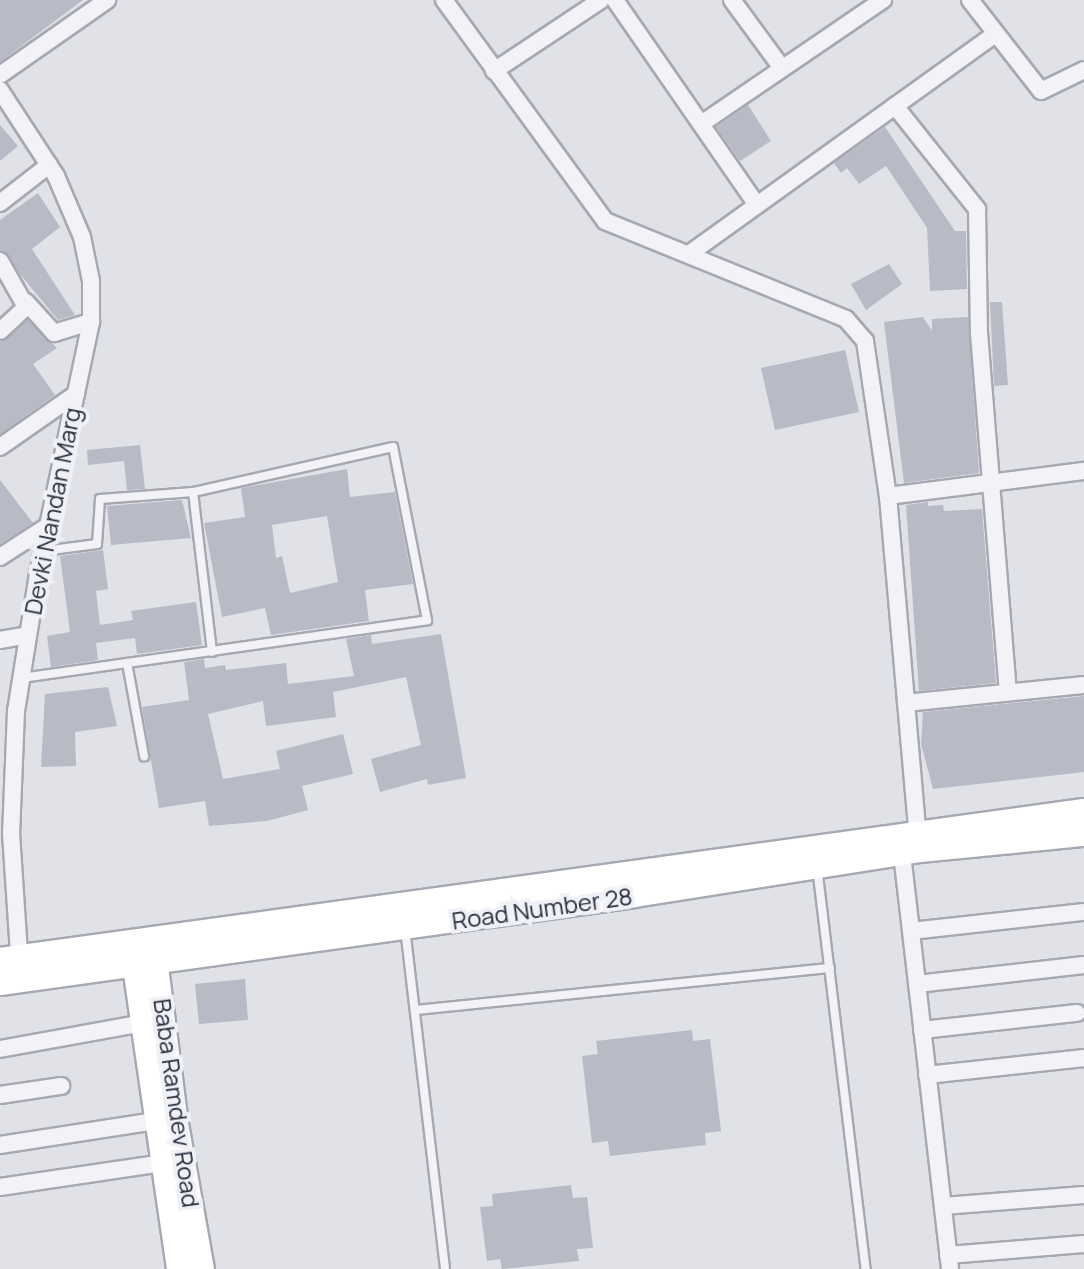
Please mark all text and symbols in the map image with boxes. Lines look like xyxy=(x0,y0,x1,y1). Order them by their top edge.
street label: Devki Nandan Marg xyxy=(18,405,86,617)
street label: Road Number 28 xyxy=(450,881,634,935)
street label: Baba Ramdev Road xyxy=(148,997,206,1209)

